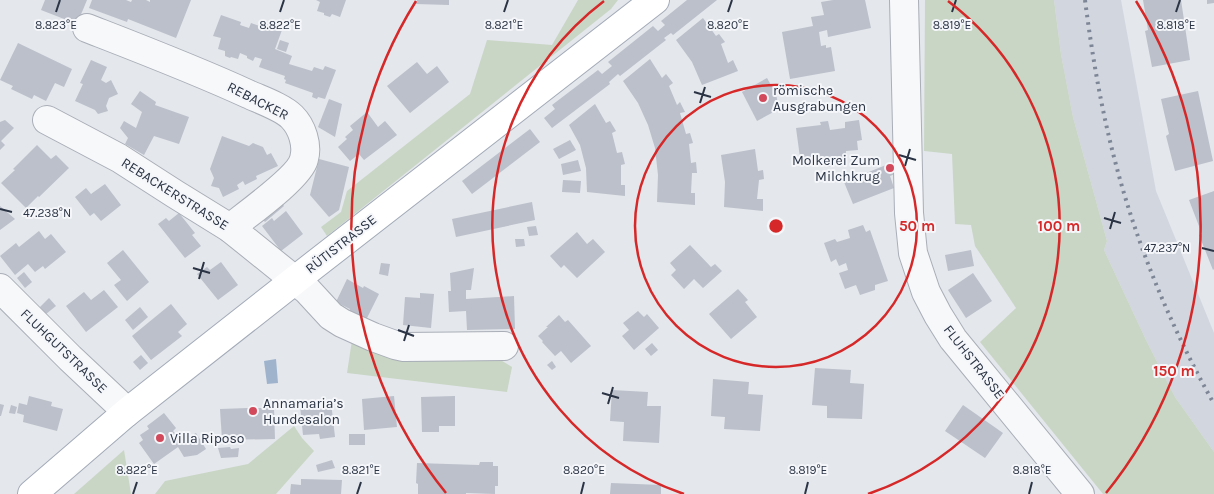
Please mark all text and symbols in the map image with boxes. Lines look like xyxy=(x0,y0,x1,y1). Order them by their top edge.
text: 8.823°E xyxy=(35,18,77,32)
text: 8.822°E xyxy=(259,18,301,32)
text: 8.821°E xyxy=(485,18,523,32)
text: 8.820°E xyxy=(707,18,749,32)
text: 8.819°E xyxy=(933,18,971,32)
text: 8.818°E xyxy=(1156,18,1196,32)
street label: REBACKER xyxy=(224,78,292,124)
place label: römische Ausgrabungen xyxy=(773,82,866,115)
marker: römische Ausgrabungen xyxy=(757,92,769,104)
place label: Molkerei Zum Milchkrug xyxy=(792,152,880,185)
street label: REBACKERSTRASSE xyxy=(118,154,232,234)
marker: Molkerei Zum Milchkrug xyxy=(884,162,896,174)
text: 47.238°N xyxy=(23,206,71,220)
street label: RÜTISTRASSE xyxy=(302,211,380,277)
centre of rings xyxy=(767,217,785,235)
text: 50 m xyxy=(899,217,935,235)
text: 100 m xyxy=(1038,217,1080,235)
text: 47.237°N xyxy=(1144,241,1190,255)
street label: FLUHGUTSTRASSE xyxy=(17,305,111,397)
street label: FLUHSTRASSE xyxy=(940,322,1008,402)
text: 150 m xyxy=(1153,362,1195,380)
place label: Annamaria’s Hundesalon xyxy=(263,395,344,428)
marker: Annamaria’s Hundesalon xyxy=(247,405,259,417)
place label: Villa Riposo xyxy=(170,430,245,447)
marker: Villa Riposo xyxy=(154,432,166,444)
text: 8.822°E xyxy=(116,463,158,477)
text: 8.821°E xyxy=(342,463,380,477)
text: 8.820°E xyxy=(563,463,605,477)
text: 8.819°E xyxy=(789,463,827,477)
text: 8.818°E xyxy=(1012,463,1052,477)

